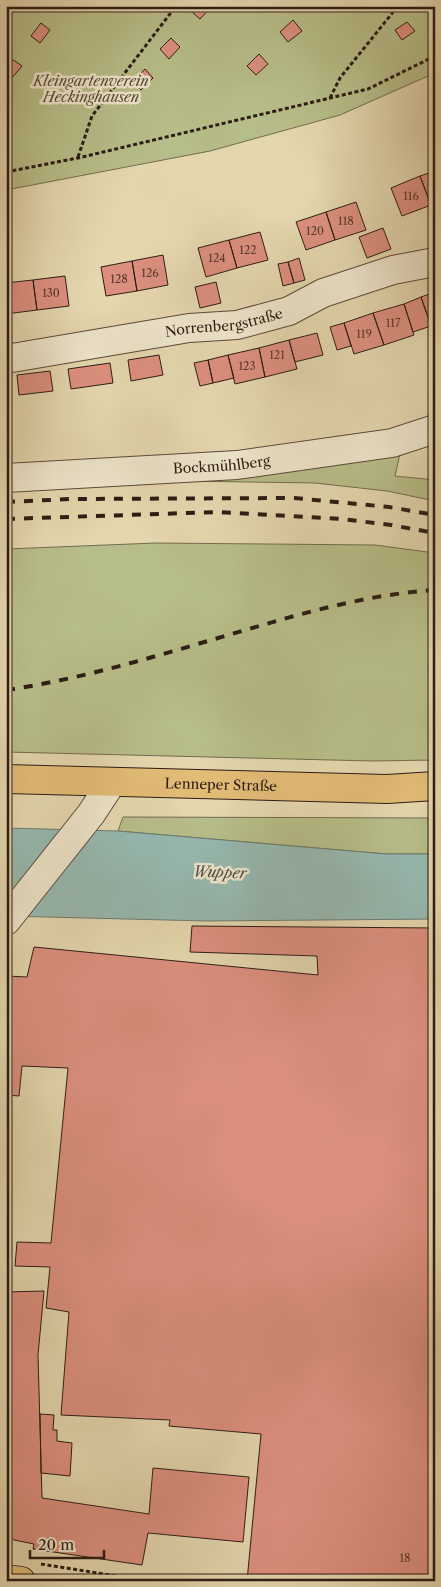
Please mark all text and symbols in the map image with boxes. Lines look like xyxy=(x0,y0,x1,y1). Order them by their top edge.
park label: Kleingartenverein Heckinghausen xyxy=(32,72,149,106)
house number: 116 xyxy=(403,189,419,203)
house number: 118 xyxy=(338,214,354,228)
house number: 120 xyxy=(306,224,324,238)
house number: 122 xyxy=(239,243,257,257)
house number: 124 xyxy=(208,251,226,265)
house number: 126 xyxy=(141,266,159,280)
house number: 128 xyxy=(110,272,128,286)
house number: 130 xyxy=(42,286,60,300)
street label: Norrenbergstraße xyxy=(164,304,285,341)
house number: 117 xyxy=(386,316,401,330)
house number: 119 xyxy=(356,327,372,341)
house number: 121 xyxy=(269,348,285,362)
house number: 123 xyxy=(238,359,256,373)
street label: Bockmühlberg xyxy=(172,451,272,478)
street label: Lenneper Straße xyxy=(165,774,277,795)
water label: Wupper xyxy=(193,862,248,882)
scale bar xyxy=(30,1527,104,1559)
text: 20 m xyxy=(38,1535,74,1554)
house number: 18 xyxy=(399,1551,411,1565)

